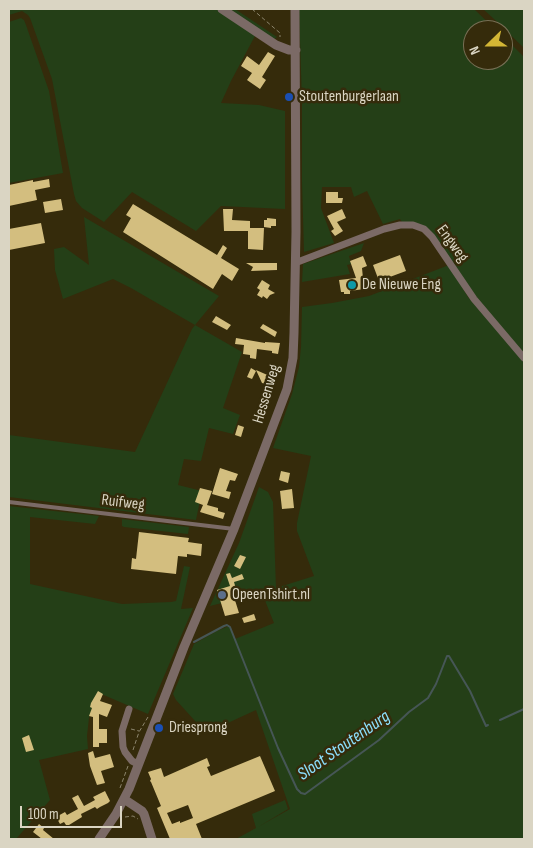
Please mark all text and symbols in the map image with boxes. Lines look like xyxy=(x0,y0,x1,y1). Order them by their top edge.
north arrow xyxy=(463,20,513,70)
text: N xyxy=(465,44,484,57)
place label: Stoutenburgerlaan xyxy=(299,87,399,107)
marker: Stoutenburgerlaan xyxy=(283,91,295,103)
street label: Engweg xyxy=(432,222,472,266)
place label: De Nieuwe Eng xyxy=(362,275,441,295)
marker: De Nieuwe Eng xyxy=(346,279,358,291)
street label: Hessenweg xyxy=(249,362,285,426)
street label: Ruifweg xyxy=(100,491,146,515)
place label: OpeenTshirt.nl xyxy=(232,585,310,605)
marker: OpeenTshirt.nl xyxy=(216,589,228,601)
water label: Sloot Stoutenburg xyxy=(294,706,394,786)
place label: Driesprong xyxy=(169,718,227,738)
marker: Driesprong xyxy=(153,722,165,734)
scale bar xyxy=(22,796,125,828)
text: 100 m xyxy=(28,805,59,824)

